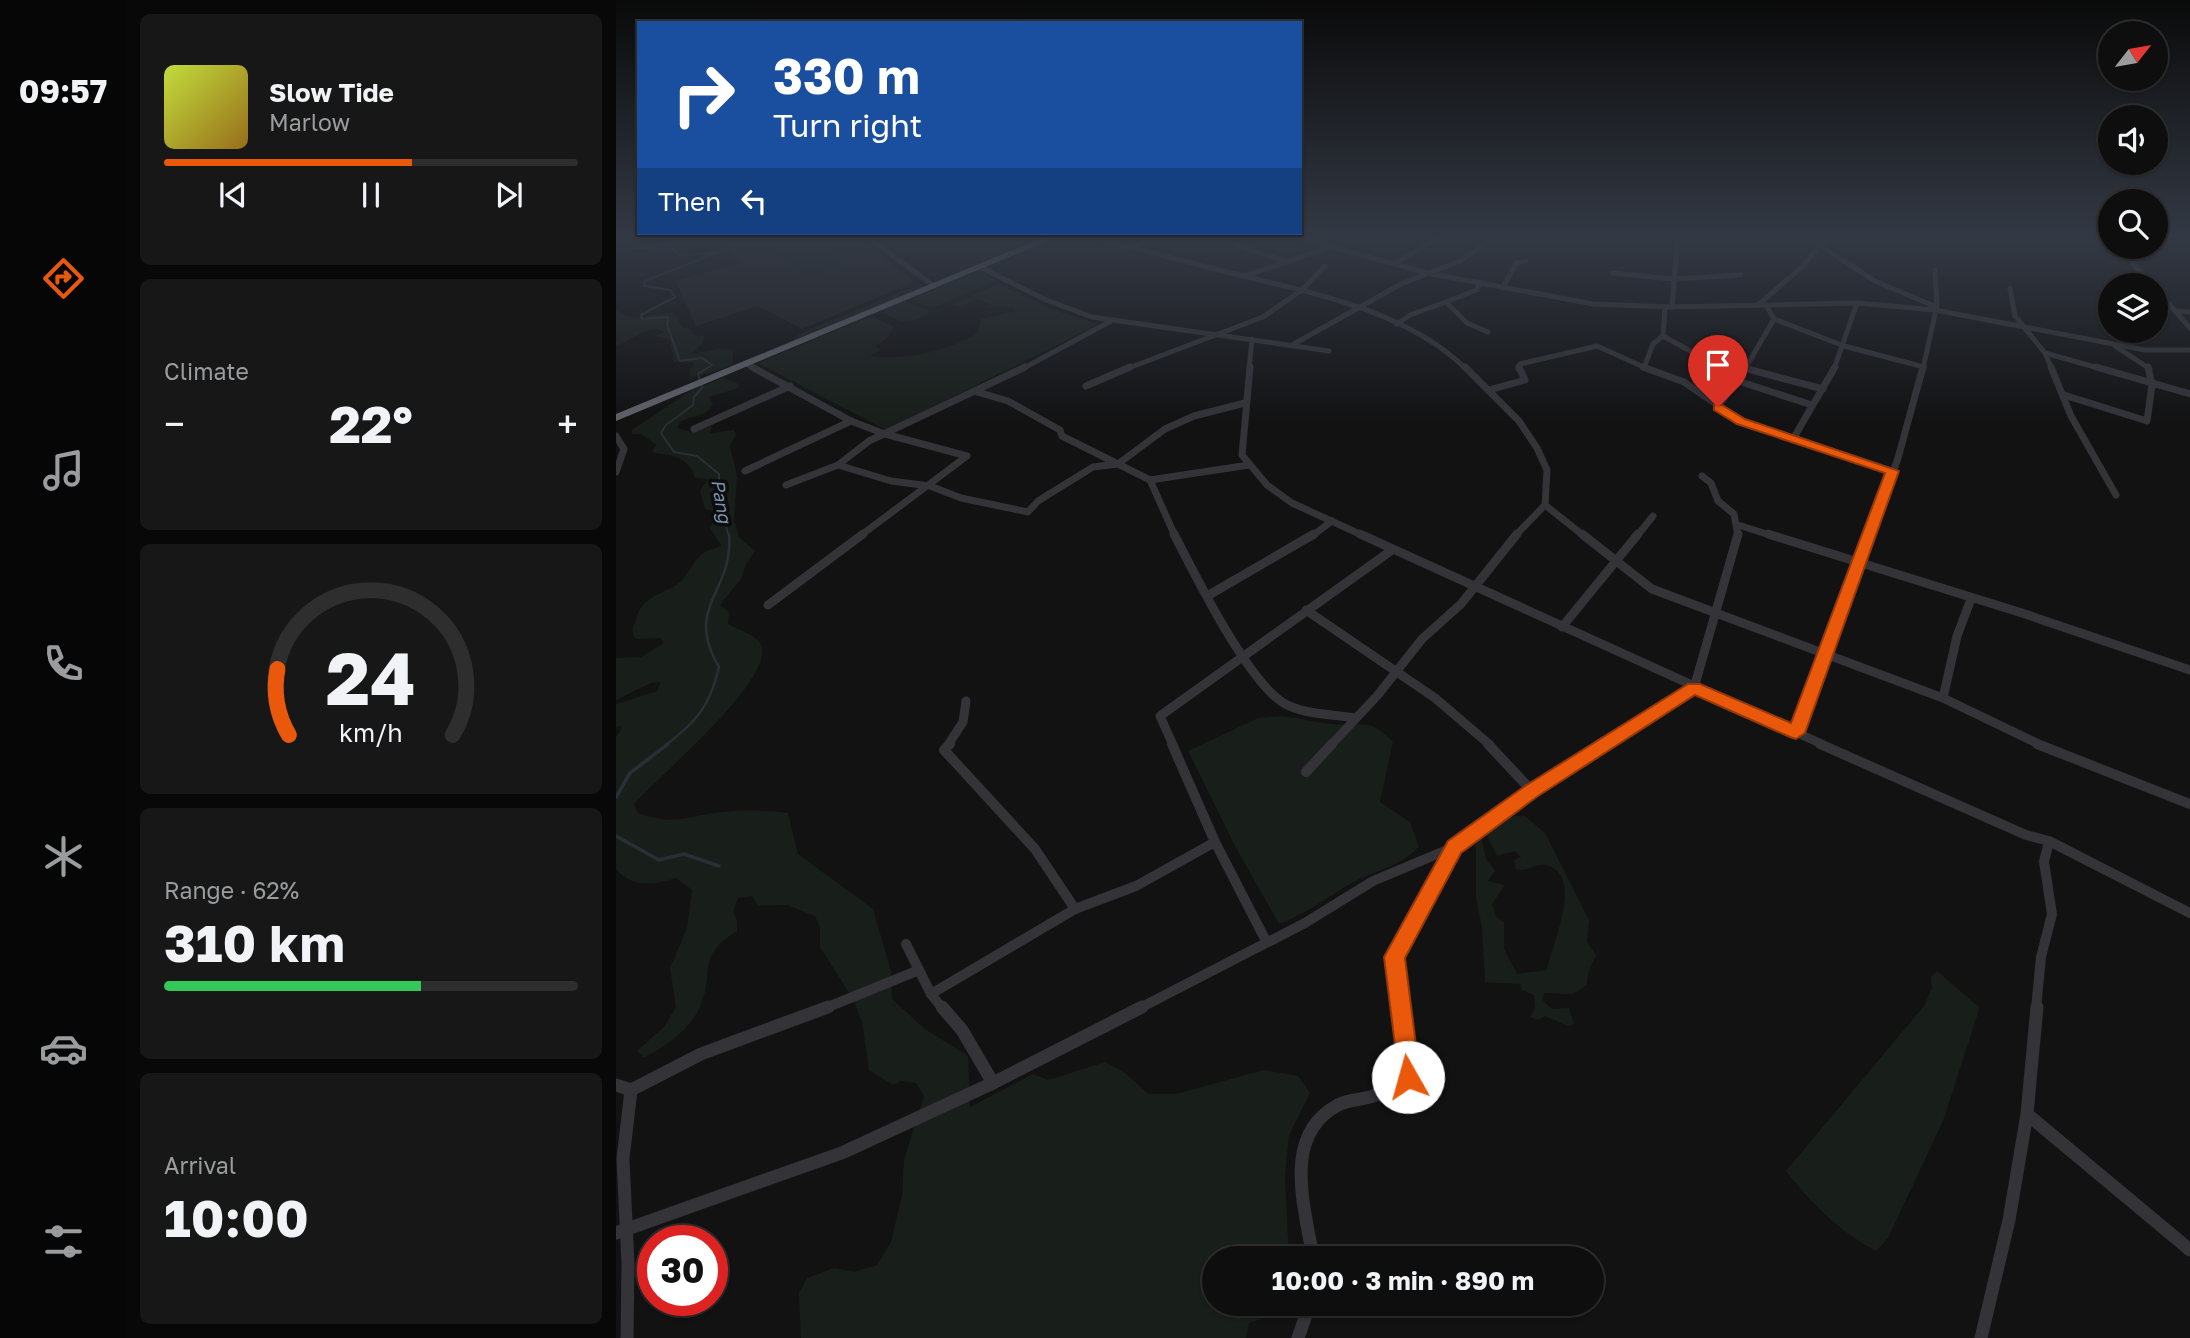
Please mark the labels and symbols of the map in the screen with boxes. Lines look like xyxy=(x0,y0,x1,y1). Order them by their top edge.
north arrow xyxy=(2098,21,2168,91)
pin xyxy=(1688,335,1748,407)
water label: Pang xyxy=(707,477,737,526)
position arrow xyxy=(1371,1040,1445,1114)
speed limit sign: 30 xyxy=(637,1225,728,1316)

